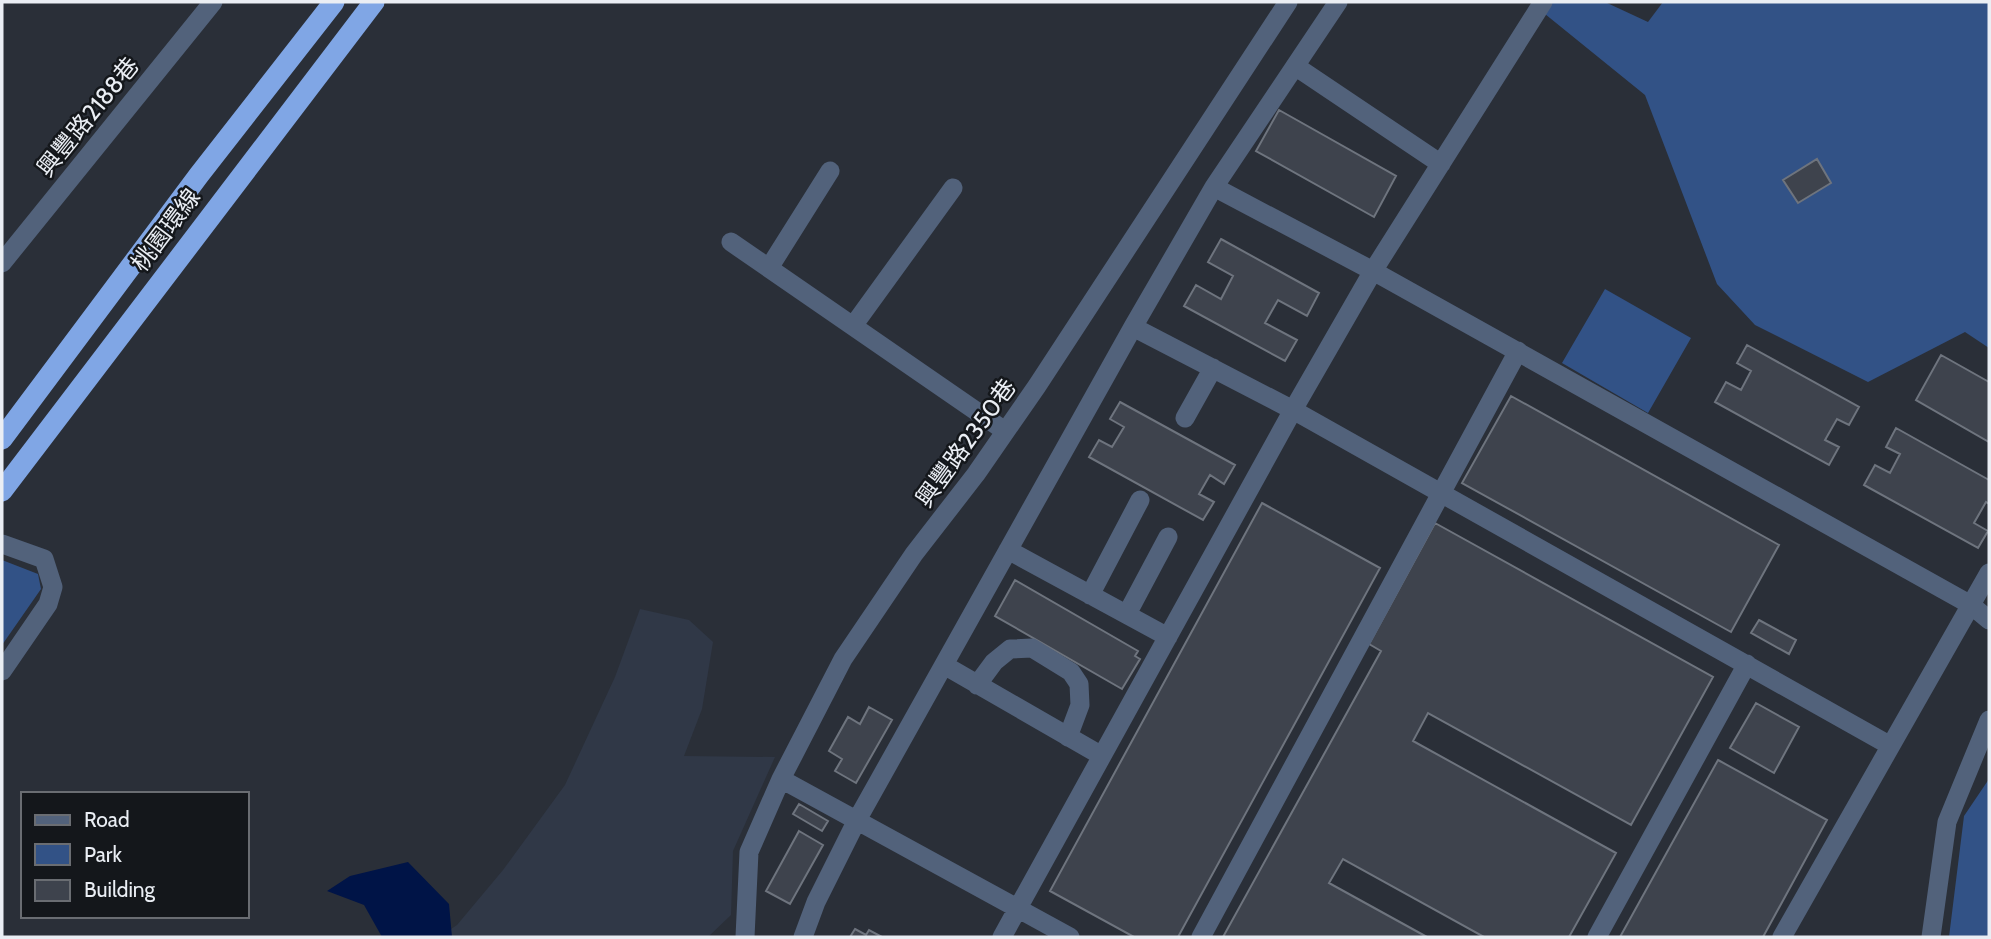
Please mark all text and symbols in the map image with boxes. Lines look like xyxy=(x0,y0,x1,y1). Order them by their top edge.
street label: 興豐路2188巷 xyxy=(31,51,145,182)
street label: 桃園環線 xyxy=(125,183,206,277)
street label: 興豐路2350巷 xyxy=(909,373,1022,512)
legend xyxy=(21,792,248,918)
text: Road xyxy=(84,807,130,832)
text: Park xyxy=(84,842,122,867)
text: Building xyxy=(84,877,156,902)

